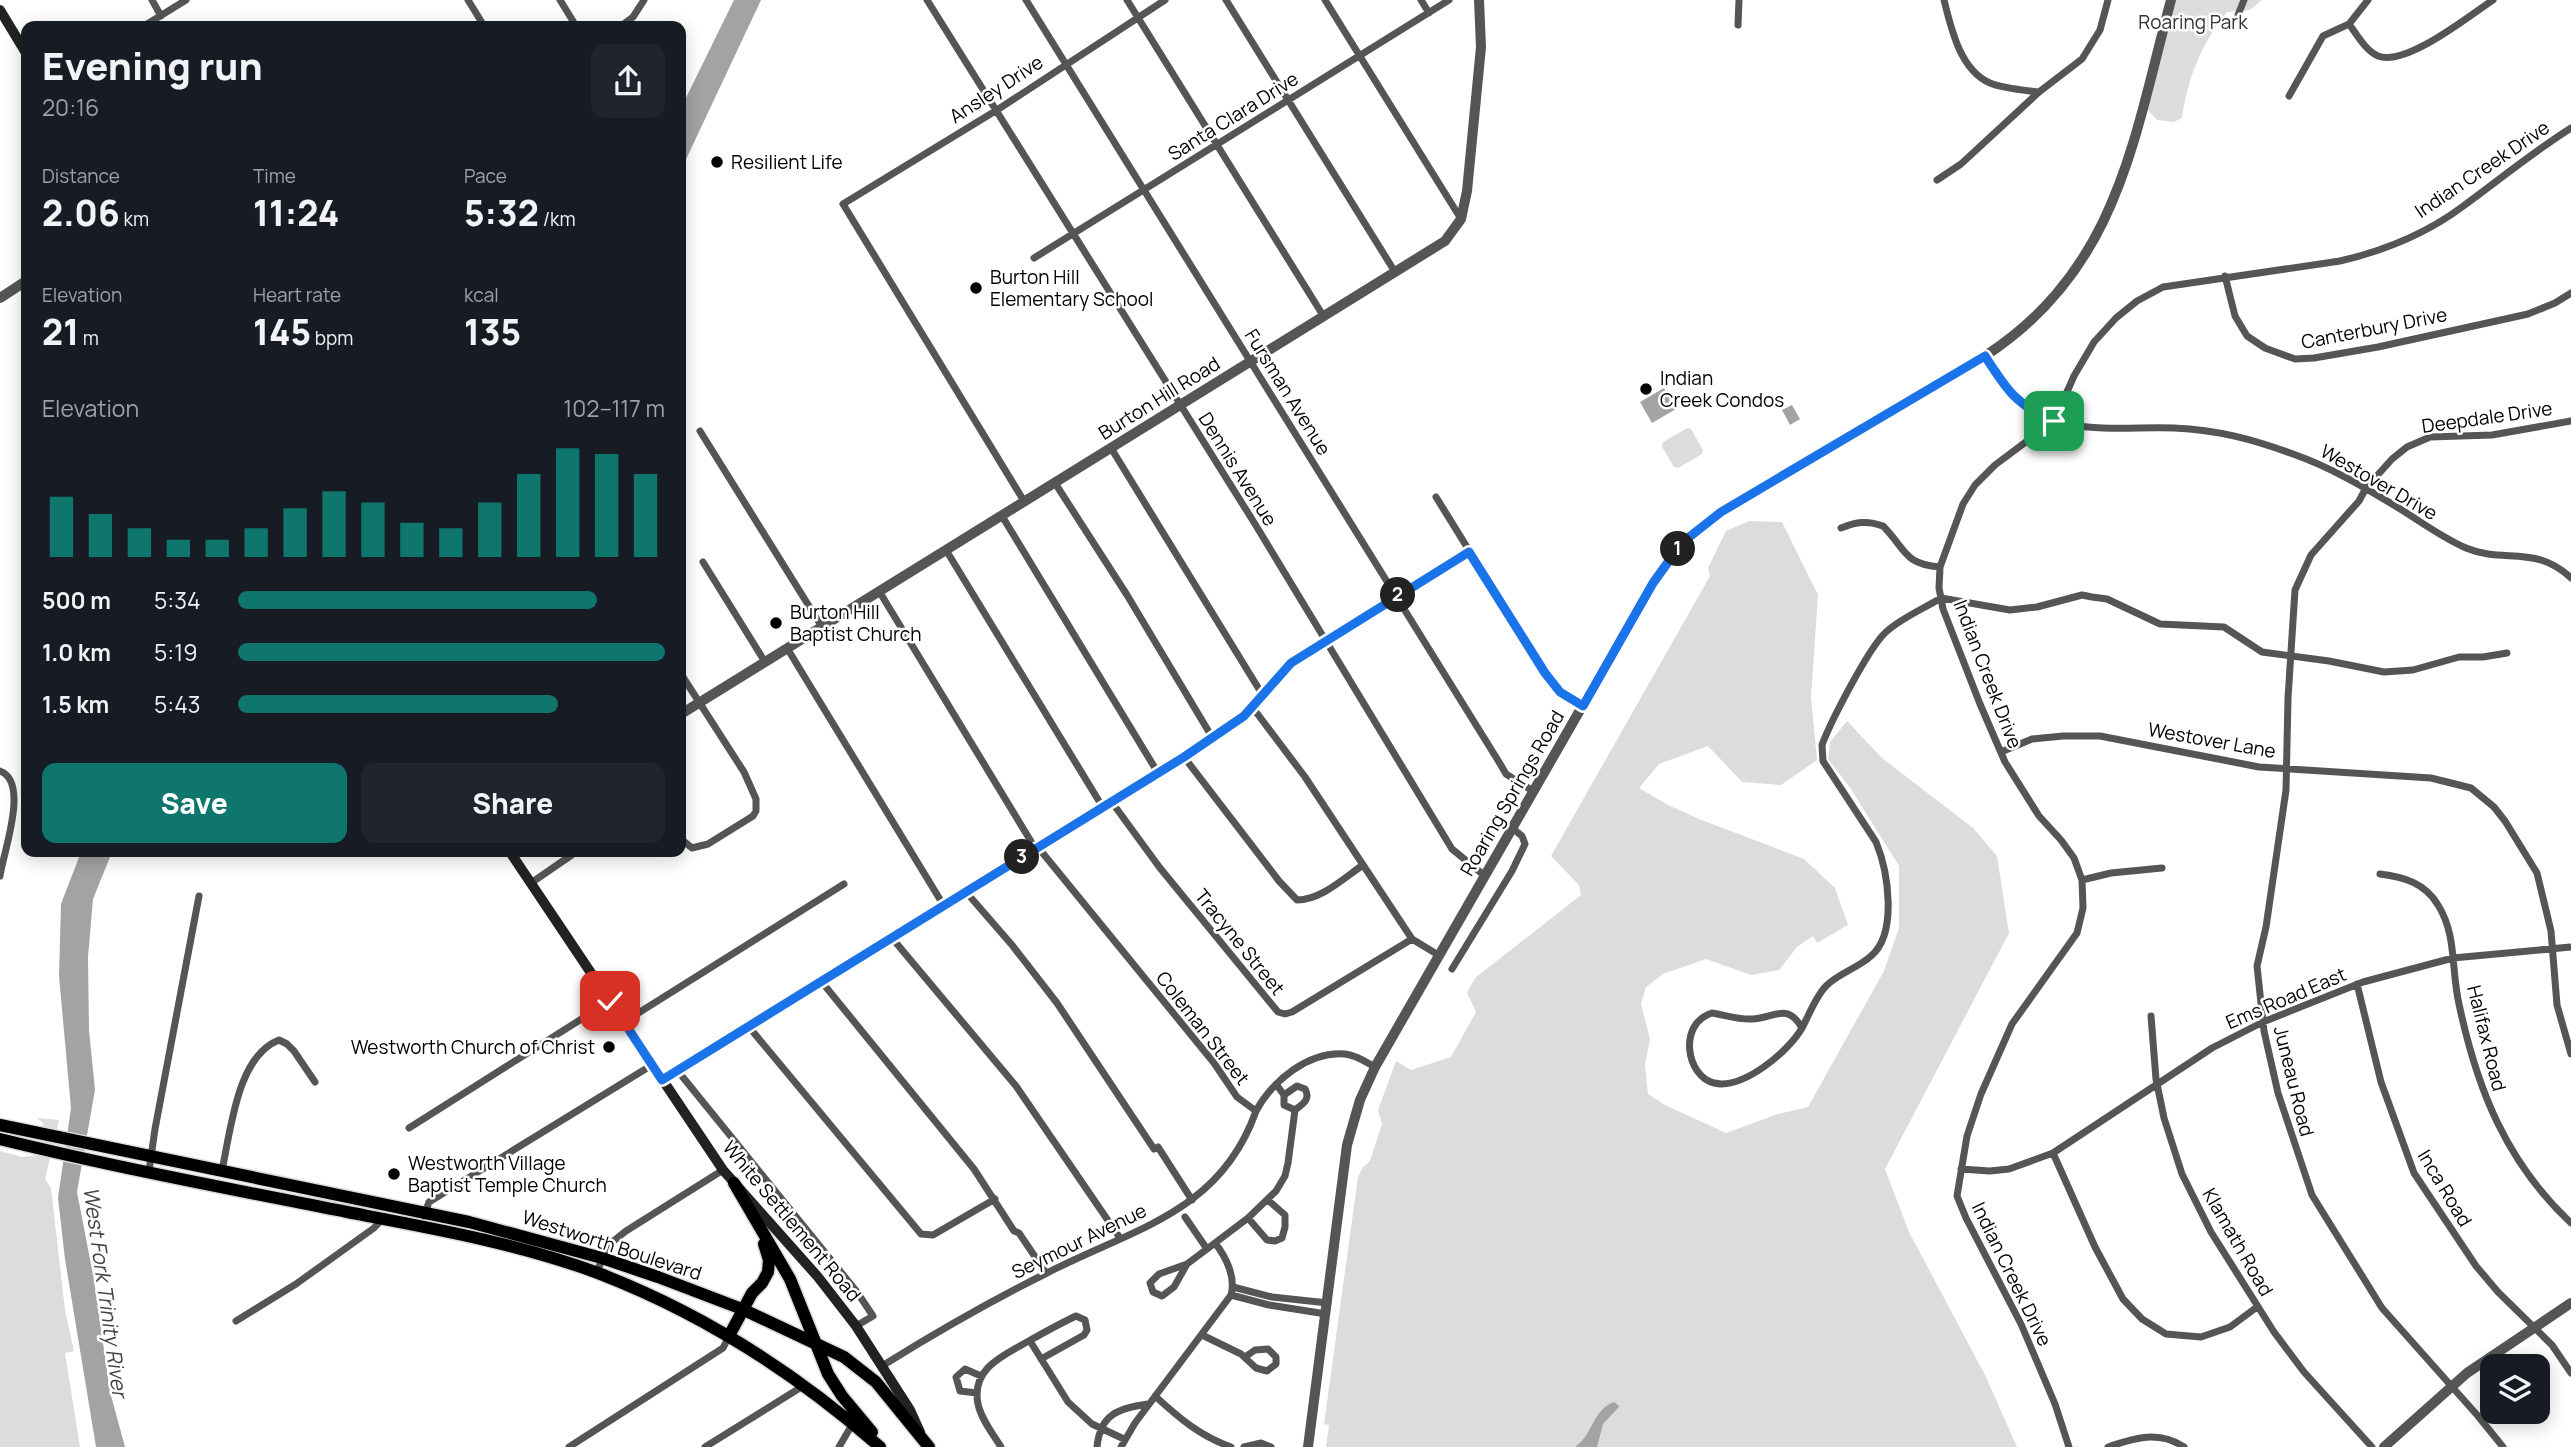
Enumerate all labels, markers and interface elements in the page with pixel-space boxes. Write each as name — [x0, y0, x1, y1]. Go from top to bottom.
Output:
park label: Roaring Park — [2138, 9, 2248, 35]
text: Evening run — [42, 39, 263, 91]
button: share — [591, 44, 665, 118]
street label: Ansley Drive — [944, 49, 1048, 129]
street label: Santa Clara Drive — [1163, 65, 1303, 167]
text: 20:16 — [42, 91, 99, 123]
street label: Indian Creek Drive — [2410, 114, 2554, 224]
place label: Resilient Life — [731, 149, 842, 175]
marker: Resilient Life — [709, 154, 725, 170]
text: Distance — [42, 163, 120, 189]
text: Time — [253, 163, 296, 189]
text: Pace — [464, 163, 507, 189]
text: 2.06 — [42, 189, 120, 237]
text: 11:24 — [253, 189, 339, 237]
text: 5:32 — [464, 189, 539, 237]
text: km — [120, 206, 149, 232]
text: /km — [539, 206, 576, 232]
place label: Burton Hill Elementary School — [990, 264, 1153, 312]
marker: Burton Hill Elementary School — [968, 280, 984, 296]
text: Elevation — [42, 282, 122, 308]
text: Heart rate — [253, 282, 341, 308]
text: kcal — [464, 282, 499, 308]
street label: Canterbury Drive — [2299, 301, 2449, 355]
text: 21 — [42, 308, 79, 356]
text: 145 — [253, 308, 311, 356]
text: 135 — [464, 308, 521, 356]
street label: Fursman Avenue — [1239, 324, 1337, 460]
text: m — [79, 325, 99, 351]
text: bpm — [311, 325, 353, 351]
street label: Burton Hill Road — [1093, 350, 1225, 446]
place label: Indian Creek Condos — [1660, 365, 1784, 413]
marker: Indian Creek Condos — [1638, 381, 1654, 397]
pin — [2024, 391, 2084, 451]
text: Elevation — [42, 392, 139, 424]
text: 102–117 m — [563, 392, 665, 424]
street label: Deepdale Drive — [2420, 395, 2554, 439]
icon: arrive — [2035, 402, 2073, 440]
street label: Dennis Avenue — [1193, 407, 1283, 531]
street label: Westover Drive — [2316, 438, 2442, 526]
pin: 1 — [1660, 532, 1696, 566]
text: 1 — [1673, 535, 1682, 561]
pin: 2 — [1380, 578, 1416, 612]
text: 2 — [1392, 581, 1403, 607]
text: 500 m — [42, 584, 111, 616]
text: 5:34 — [154, 584, 200, 616]
street label: Indian Creek Drive — [1948, 596, 2028, 752]
place label: Burton Hill Baptist Church — [790, 599, 922, 647]
marker: Burton Hill Baptist Church — [768, 615, 784, 631]
text: 1.0 km — [42, 636, 111, 668]
text: 5:19 — [154, 636, 197, 668]
text: 1.5 km — [42, 688, 109, 720]
text: 5:43 — [154, 688, 200, 720]
street label: Roaring Springs Road — [1454, 706, 1570, 880]
street label: Westover Lane — [2146, 716, 2278, 764]
button: Save — [42, 763, 347, 843]
button: Share — [361, 763, 665, 843]
pin: 3 — [1004, 840, 1040, 874]
text: 3 — [1016, 843, 1027, 869]
street label: Tracyne Street — [1189, 883, 1291, 1001]
street label: Ems Road East — [2222, 961, 2350, 1035]
street label: Coleman Street — [1150, 966, 1256, 1090]
pin — [580, 971, 640, 1031]
icon: check — [591, 982, 629, 1020]
street label: Halifax Road — [2461, 982, 2513, 1094]
street label: Juneau Road — [2268, 1023, 2320, 1139]
place label: Westworth Church of Christ — [351, 1034, 595, 1060]
marker: Westworth Church of Christ — [601, 1039, 617, 1055]
street label: White Settlement Road — [717, 1135, 867, 1307]
street label: Inca Road — [2412, 1145, 2478, 1231]
place label: Westworth Village Baptist Temple Church — [408, 1150, 607, 1198]
marker: Westworth Village Baptist Temple Church — [386, 1166, 402, 1182]
street label: Klamath Road — [2197, 1183, 2279, 1301]
water label: West Fork Trinity River — [77, 1185, 135, 1401]
street label: Seymour Avenue — [1007, 1197, 1151, 1285]
street label: Indian Creek Drive — [1966, 1198, 2058, 1350]
street label: Westworth Boulevard — [519, 1204, 705, 1286]
map controls — [2480, 1354, 2550, 1424]
button: layers — [2480, 1354, 2550, 1424]

